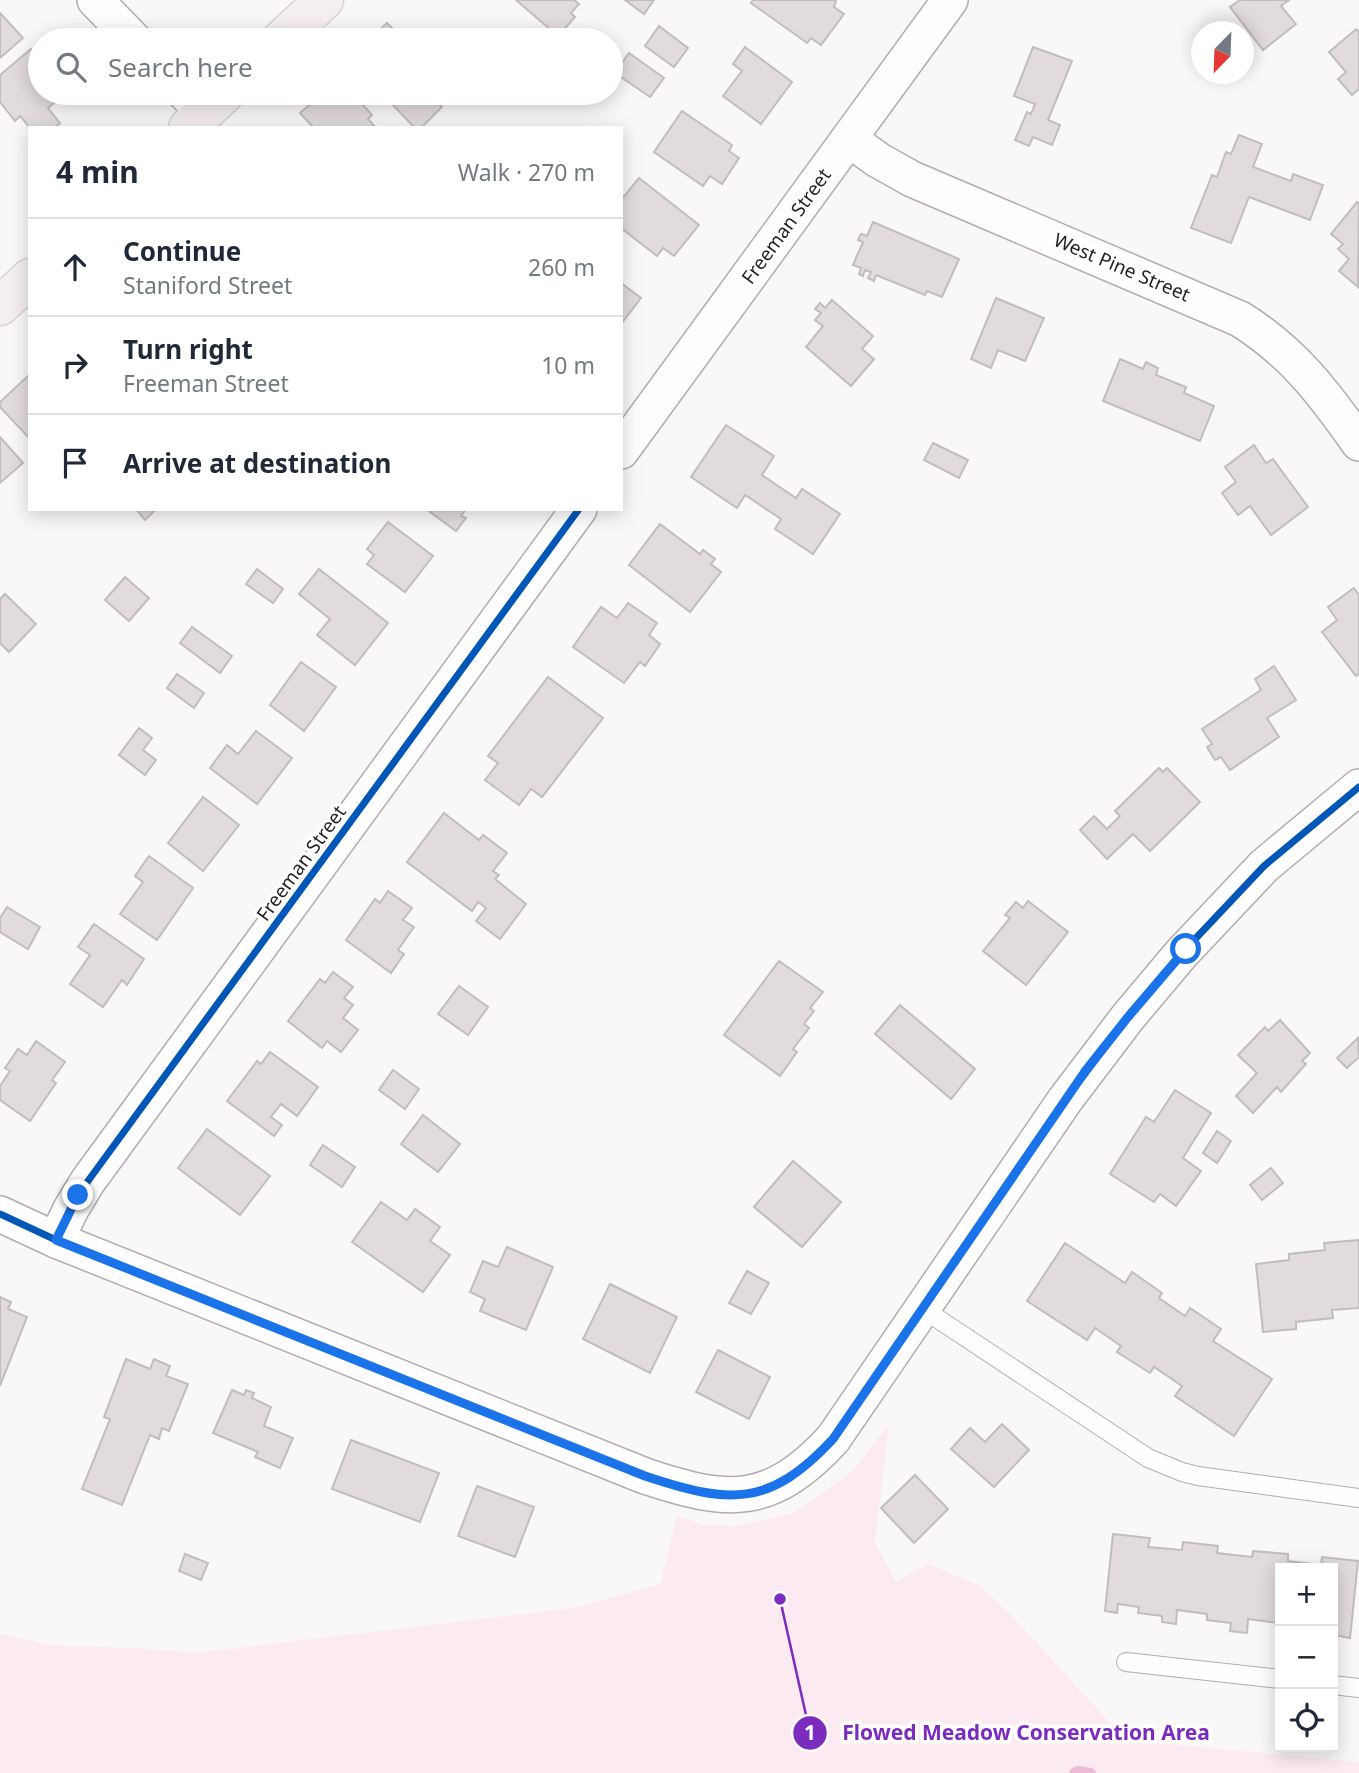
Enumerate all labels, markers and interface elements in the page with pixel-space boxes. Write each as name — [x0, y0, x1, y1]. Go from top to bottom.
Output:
north arrow — [1191, 21, 1254, 84]
search box — [28, 28, 623, 105]
icon: search — [52, 48, 90, 86]
text: Search here — [108, 49, 253, 85]
text: 4 min — [56, 151, 139, 192]
text: Walk · 270 m — [458, 156, 595, 188]
street label: Freeman Street — [735, 163, 837, 289]
street label: West Pine Street — [1050, 227, 1194, 307]
text: Continue — [123, 233, 241, 269]
icon: ahead — [56, 248, 94, 286]
text: 260 m — [528, 251, 595, 283]
text: Staniford Street — [123, 269, 292, 301]
text: Turn right — [123, 331, 253, 367]
icon: right — [56, 346, 94, 384]
text: 10 m — [541, 349, 595, 381]
text: Freeman Street — [123, 367, 289, 399]
icon: arrive — [56, 444, 94, 482]
text: Arrive at destination — [123, 445, 392, 481]
street label: Freeman Street — [250, 800, 352, 926]
route start — [1170, 933, 1201, 964]
route end — [62, 1179, 93, 1210]
map controls — [1275, 1563, 1338, 1752]
button: + — [1275, 1563, 1338, 1626]
button: − — [1275, 1626, 1338, 1689]
button: locate — [1275, 1689, 1338, 1752]
callout: Flowed Meadow Conservation Area — [793, 1712, 1223, 1754]
text: 1 — [804, 1718, 816, 1746]
text: Flowed Meadow Conservation Area — [842, 1718, 1210, 1746]

